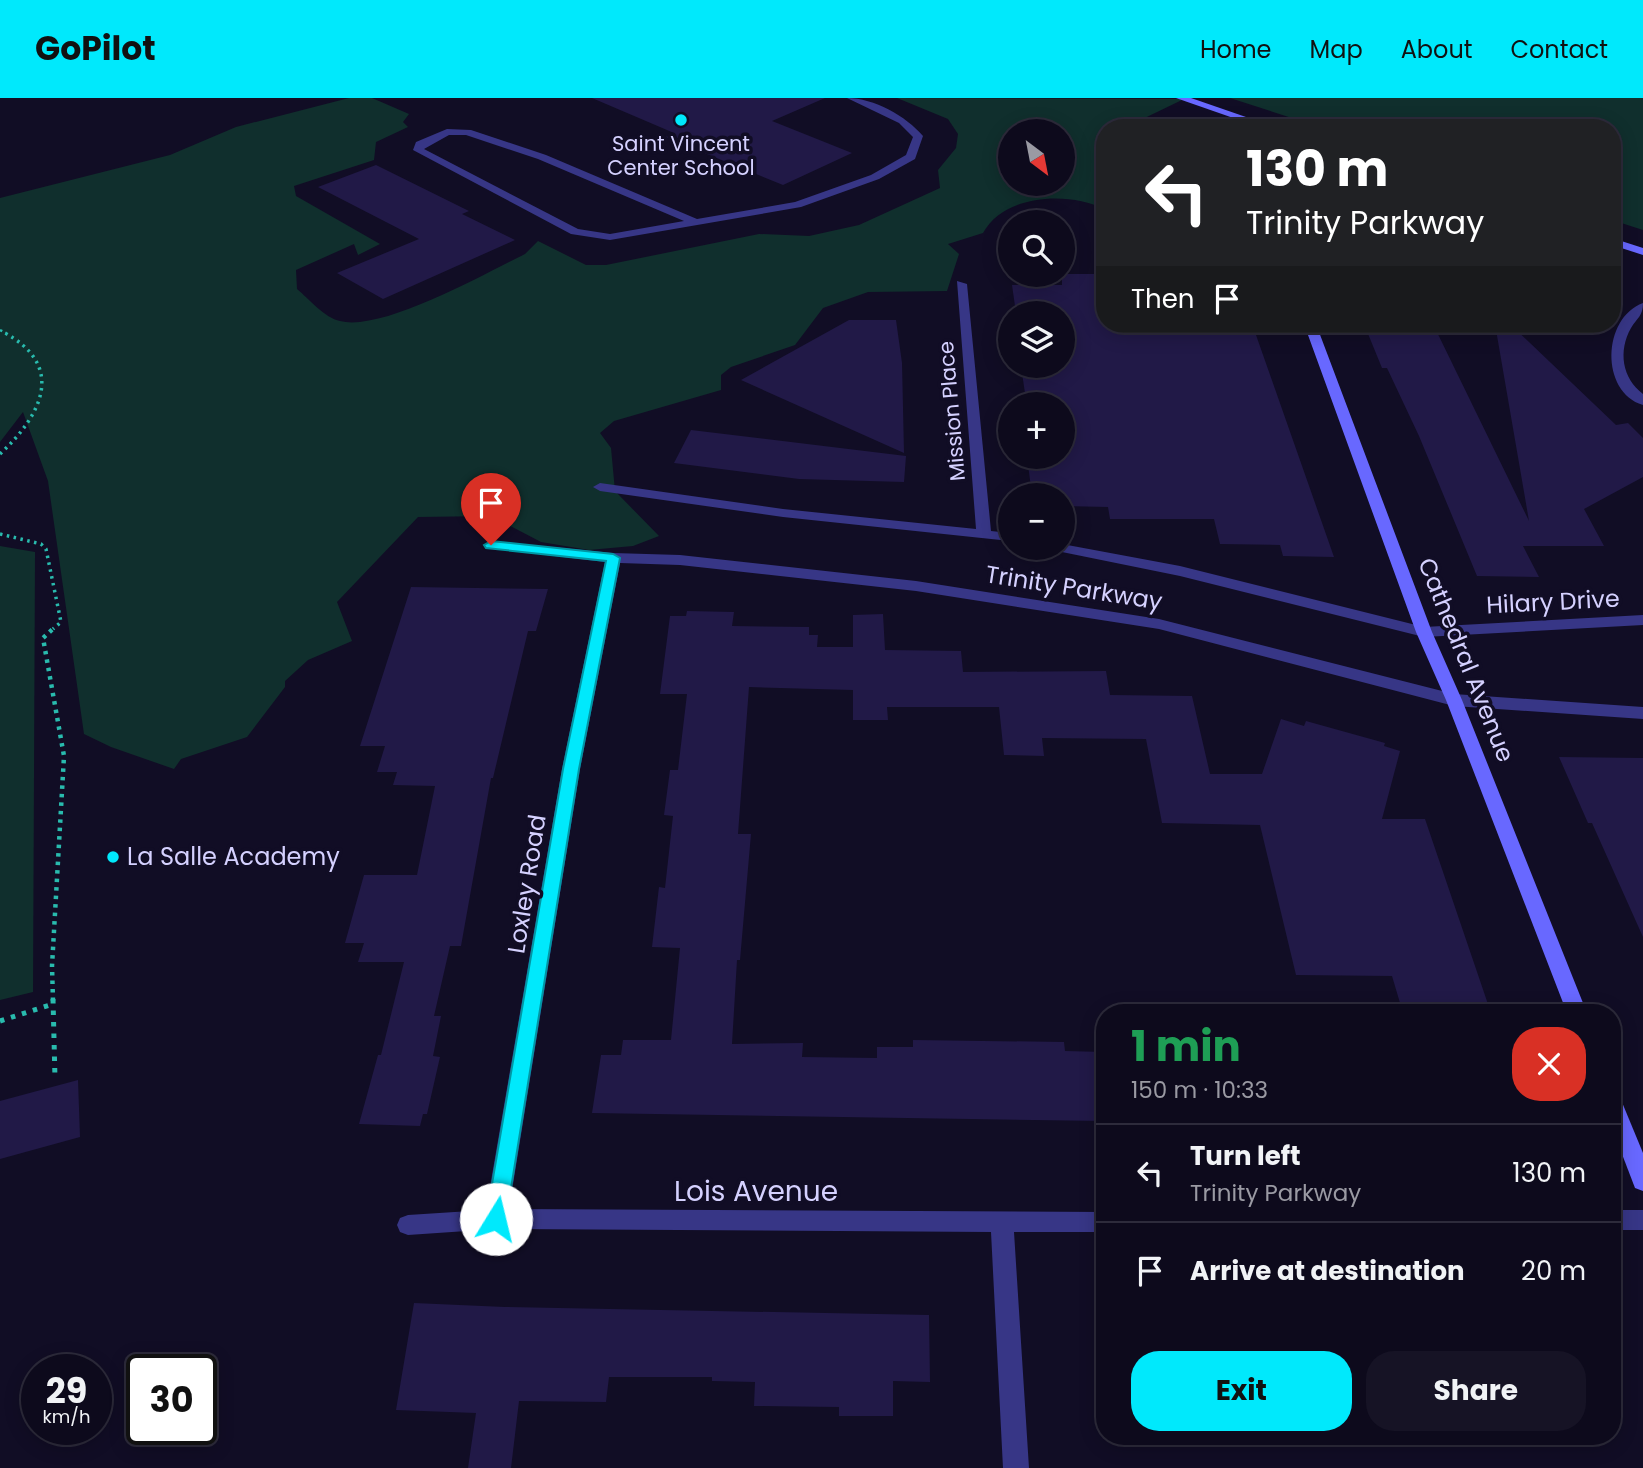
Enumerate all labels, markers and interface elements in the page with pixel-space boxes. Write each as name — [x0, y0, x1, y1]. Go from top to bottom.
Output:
text: GoPilot — [35, 25, 156, 72]
text: Home — [1200, 33, 1272, 66]
text: Map — [1310, 33, 1363, 66]
text: About — [1401, 33, 1472, 66]
text: Contact — [1510, 33, 1608, 66]
marker: Saint Vincent Center School — [673, 112, 689, 128]
north arrow — [998, 119, 1074, 196]
map controls — [998, 119, 1075, 560]
place label: Saint Vincent Center School — [607, 129, 755, 182]
text: 130 m — [1246, 135, 1388, 203]
icon: left — [1131, 147, 1222, 238]
text: Trinity Parkway — [1246, 200, 1484, 245]
button: search — [998, 210, 1075, 287]
icon: arrive — [1208, 280, 1246, 318]
text: Then — [1131, 281, 1194, 317]
button: layers — [998, 301, 1075, 378]
street label: Mission Place — [931, 340, 972, 482]
button: + — [998, 392, 1075, 469]
pin — [461, 473, 521, 545]
button: − — [998, 483, 1075, 560]
icon: arrive — [472, 484, 510, 522]
street label: Cathedral Avenue — [1410, 553, 1523, 767]
street label: Trinity Parkway — [983, 557, 1165, 618]
street label: Hilary Drive — [1485, 582, 1621, 621]
street label: Loxley Road — [499, 812, 554, 956]
place label: La Salle Academy — [127, 840, 340, 873]
marker: La Salle Academy — [105, 849, 121, 865]
text: 1 min — [1131, 1017, 1241, 1076]
button: close — [1512, 1027, 1586, 1101]
text: 150 m · 10:33 — [1131, 1074, 1268, 1106]
text: Turn left — [1190, 1138, 1301, 1174]
icon: left — [1131, 1154, 1169, 1192]
text: 130 m — [1512, 1155, 1586, 1191]
street label: Lois Avenue — [674, 1172, 838, 1211]
text: Trinity Parkway — [1190, 1177, 1361, 1209]
position arrow — [459, 1182, 533, 1256]
icon: arrive — [1131, 1252, 1169, 1290]
text: Arrive at destination — [1190, 1253, 1465, 1289]
text: 20 m — [1521, 1253, 1586, 1289]
button: Exit — [1131, 1351, 1352, 1431]
button: Share — [1366, 1351, 1586, 1431]
speed limit sign: 30 — [126, 1354, 217, 1445]
text: 29 — [46, 1366, 87, 1415]
text: km/h — [43, 1404, 90, 1429]

